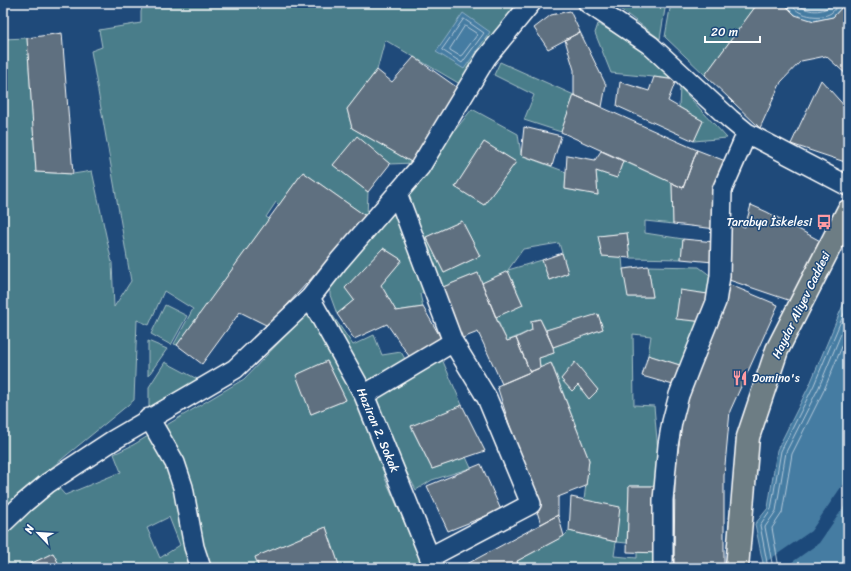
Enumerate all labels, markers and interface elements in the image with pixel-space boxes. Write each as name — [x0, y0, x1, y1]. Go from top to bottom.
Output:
scale bar — [705, 18, 760, 44]
text: 20 m — [711, 21, 738, 43]
place label: Tarabya İskelesi — [727, 211, 813, 233]
bus stop icon: Tarabya İskelesi — [815, 213, 833, 231]
street label: Haydar Aliyev Caddesi — [765, 247, 837, 362]
place label: Domino's — [752, 367, 800, 389]
restaurant icon: Domino's — [731, 369, 749, 387]
street label: Haziran 2. Sokak — [350, 384, 406, 476]
north arrow — [18, 513, 58, 553]
text: N — [19, 521, 40, 537]

